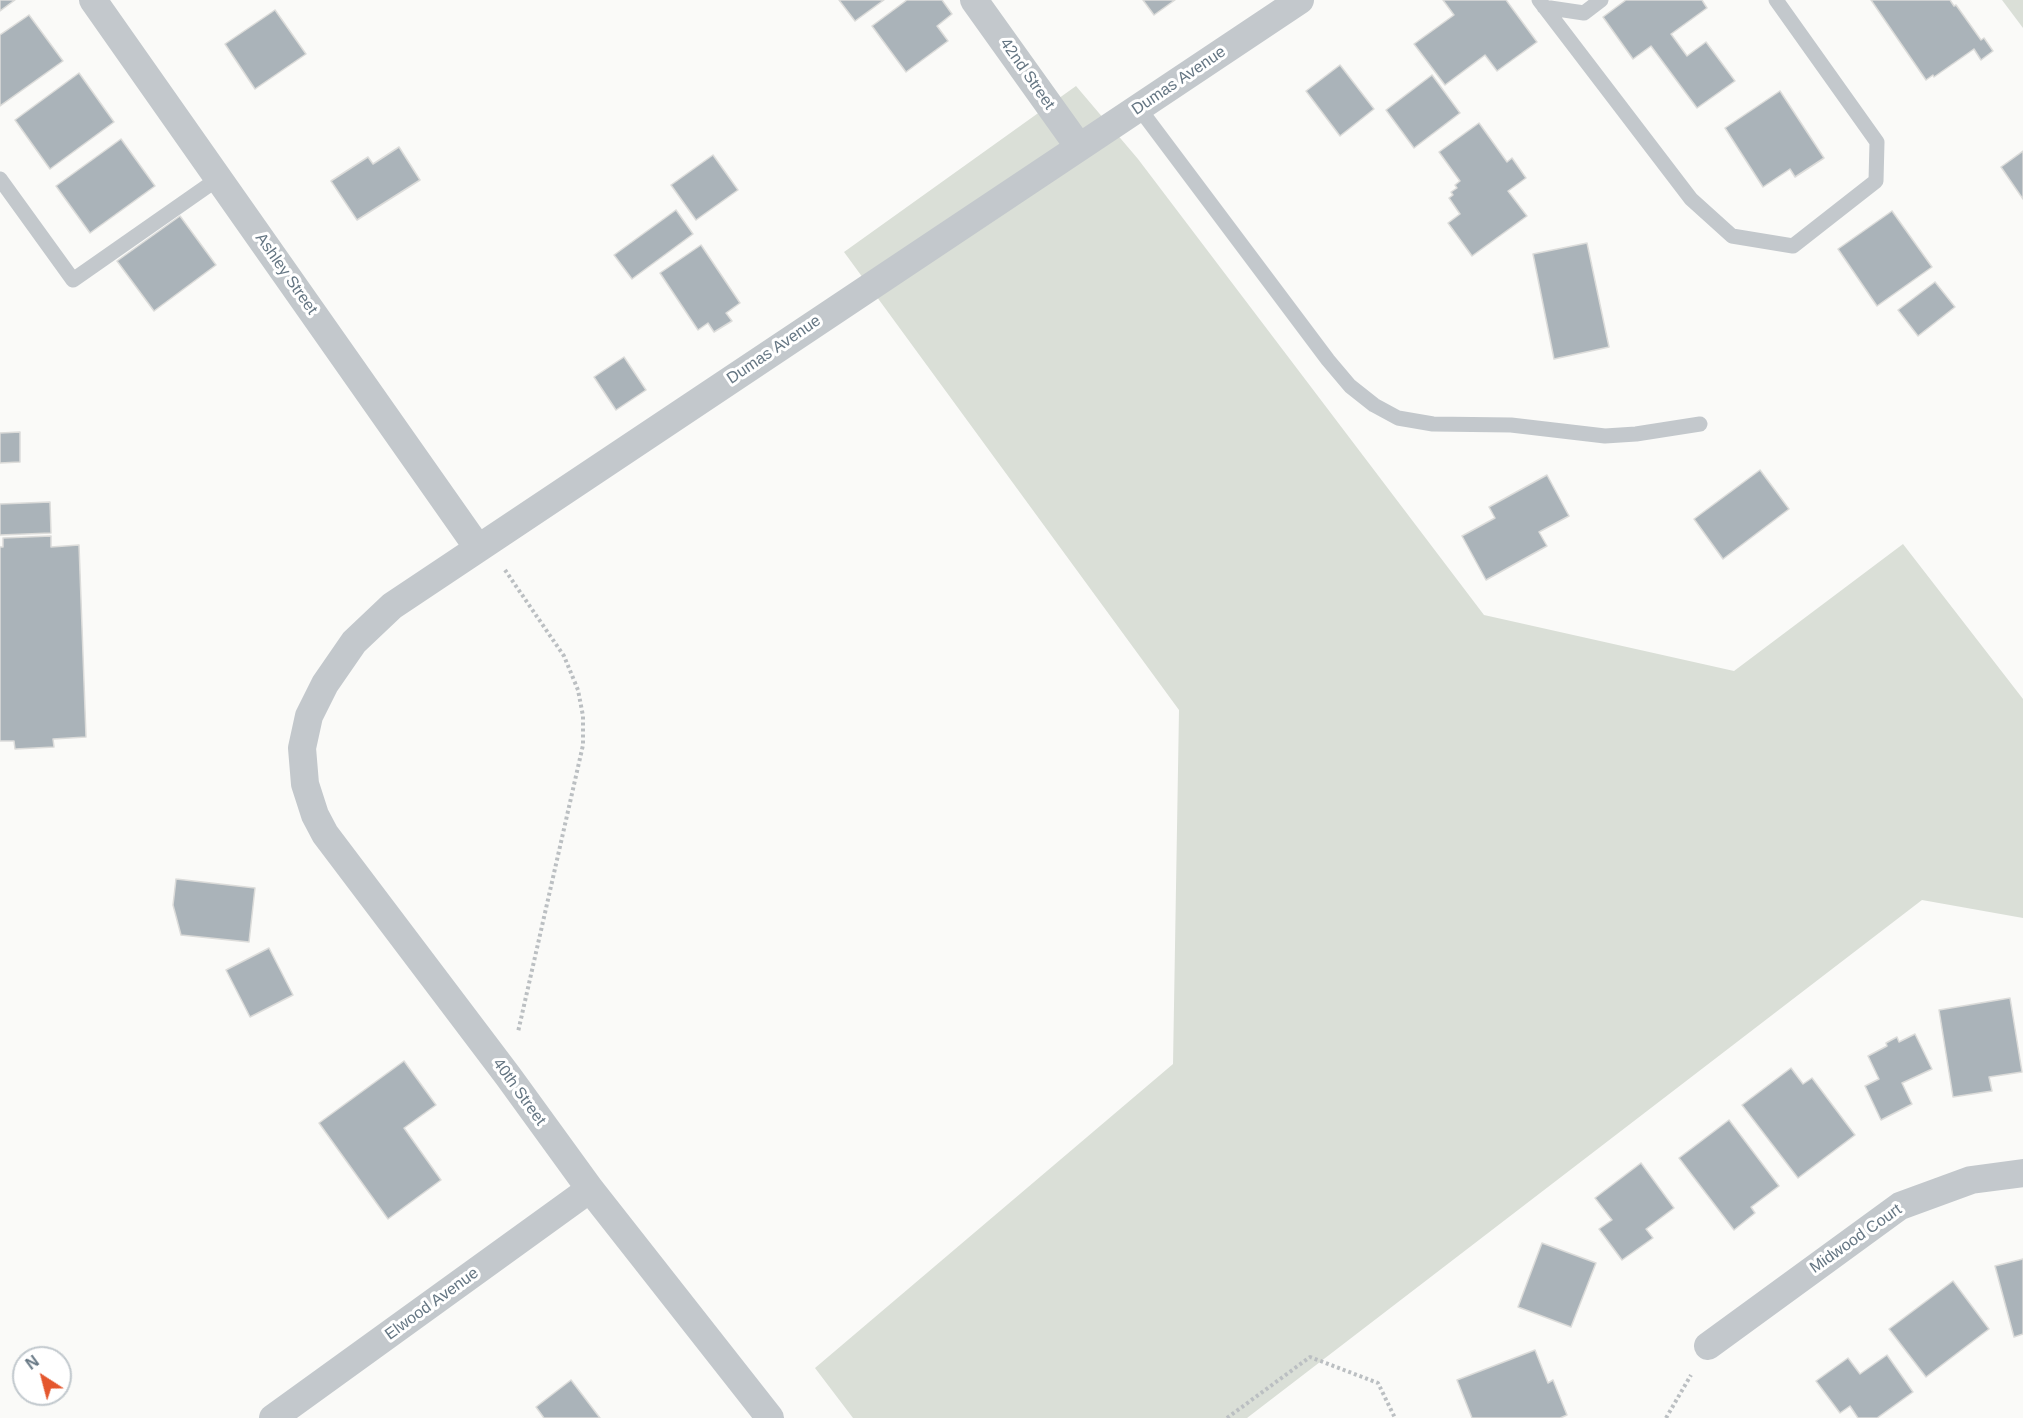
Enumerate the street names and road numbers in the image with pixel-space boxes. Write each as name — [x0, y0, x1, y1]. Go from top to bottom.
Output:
street label: 42nd Street — [995, 35, 1059, 113]
street label: Dumas Avenue — [1128, 43, 1230, 119]
street label: Ashley Street — [251, 230, 321, 318]
street label: Dumas Avenue — [723, 312, 825, 388]
street label: 40th Street — [488, 1055, 550, 1129]
street label: Midwood Court — [1806, 1200, 1906, 1278]
street label: Elwood Avenue — [381, 1264, 483, 1344]

